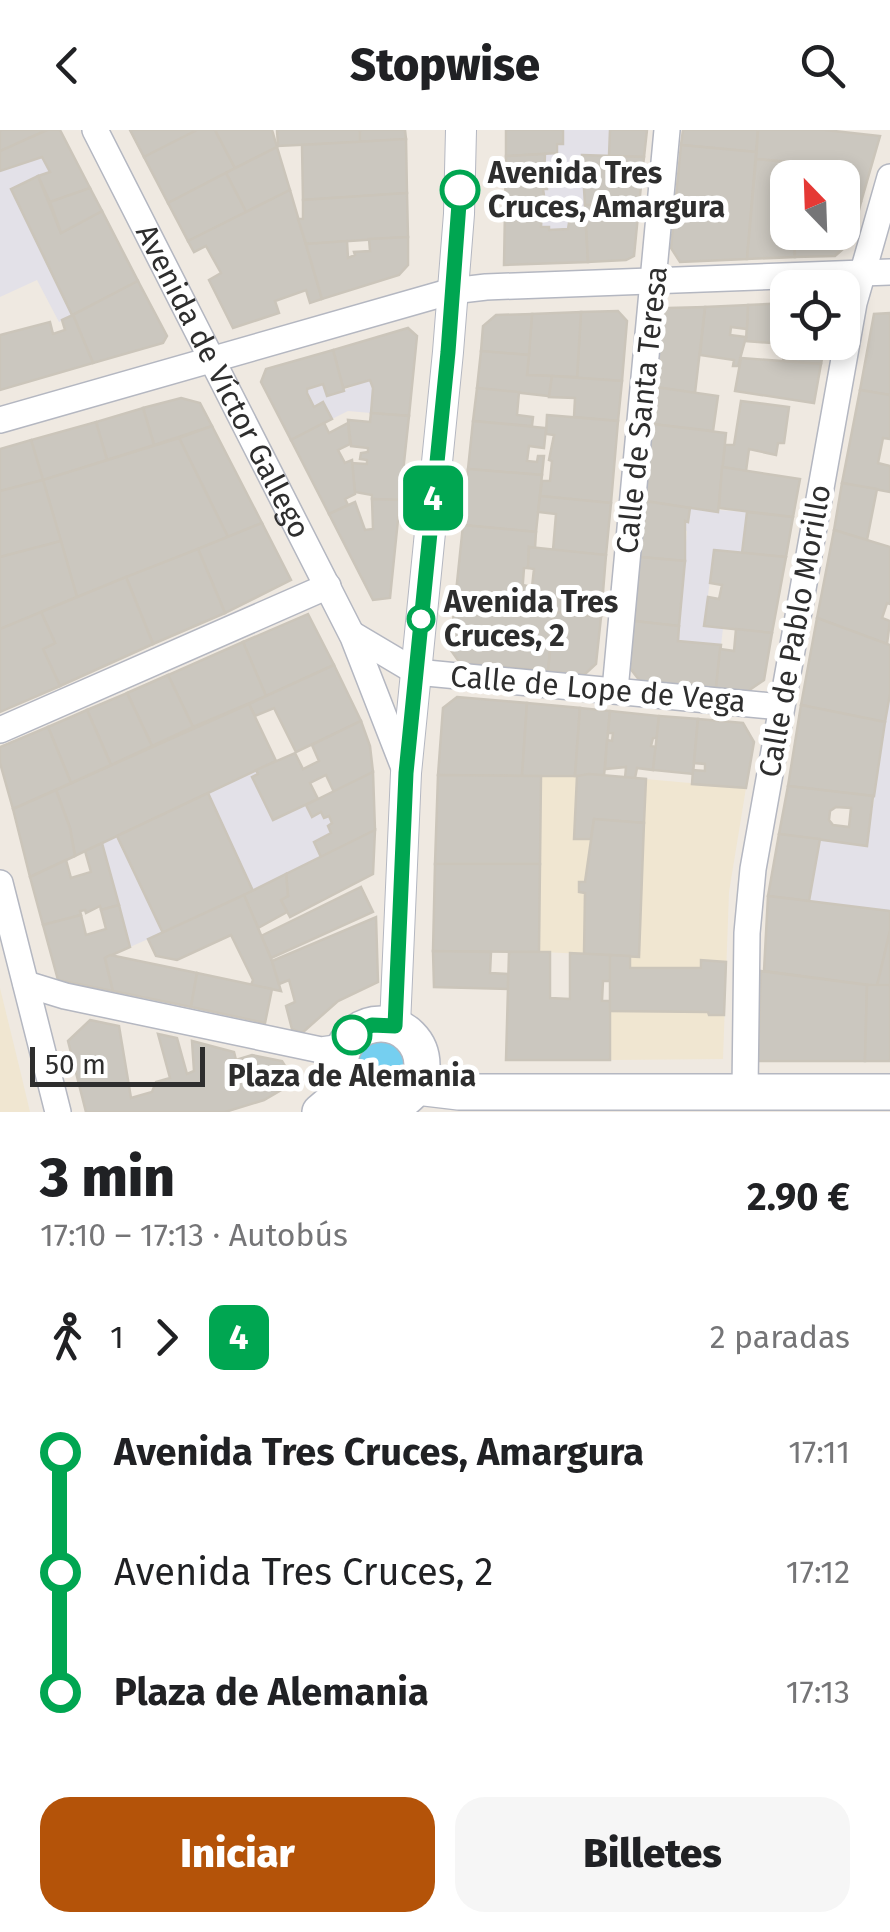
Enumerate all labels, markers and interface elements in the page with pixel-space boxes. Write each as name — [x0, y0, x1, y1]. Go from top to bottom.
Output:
icon: back — [40, 38, 95, 93]
text: Stopwise — [350, 38, 540, 92]
icon: search — [795, 38, 850, 93]
place label: Avenida Tres Cruces, Amargura — [487, 155, 725, 225]
north arrow — [770, 160, 860, 250]
map controls — [770, 160, 860, 360]
marker: Avenida Tres Cruces, Amargura — [441, 171, 479, 209]
street label: Avenida de Víctor Gallego — [128, 218, 318, 544]
street label: Calle de Santa Teresa — [609, 264, 675, 556]
button: locate — [770, 270, 860, 360]
line badge: 4 — [400, 466, 466, 530]
text: 4 — [423, 477, 443, 519]
street label: Calle de Pablo Morillo — [752, 482, 838, 780]
place label: Avenida Tres Cruces, 2 — [443, 584, 618, 654]
marker: Avenida Tres Cruces, 2 — [408, 606, 434, 632]
street label: Calle de Lope de Vega — [449, 658, 747, 720]
marker: Plaza de Alemania — [333, 1016, 371, 1054]
scale bar — [30, 1042, 205, 1086]
text: 50 m — [45, 1048, 106, 1081]
place label: Plaza de Alemania — [228, 1058, 476, 1094]
text: 3 min — [40, 1145, 175, 1211]
text: 2.90 € — [747, 1174, 850, 1220]
text: 17:10 – 17:13 · Autobús — [40, 1216, 348, 1254]
icon: walk — [40, 1310, 95, 1365]
icon: forward — [139, 1310, 194, 1365]
text: 4 — [229, 1316, 249, 1358]
text: 1 — [110, 1318, 124, 1356]
text: 2 paradas — [710, 1318, 850, 1356]
text: Avenida Tres Cruces, Amargura — [114, 1429, 644, 1475]
text: 17:11 — [788, 1433, 850, 1471]
text: Avenida Tres Cruces, 2 — [114, 1549, 493, 1595]
text: 17:12 — [786, 1553, 850, 1591]
text: Plaza de Alemania — [114, 1669, 429, 1715]
text: 17:13 — [786, 1673, 850, 1711]
button: Iniciar — [40, 1797, 435, 1912]
button: Billetes — [455, 1797, 850, 1912]

